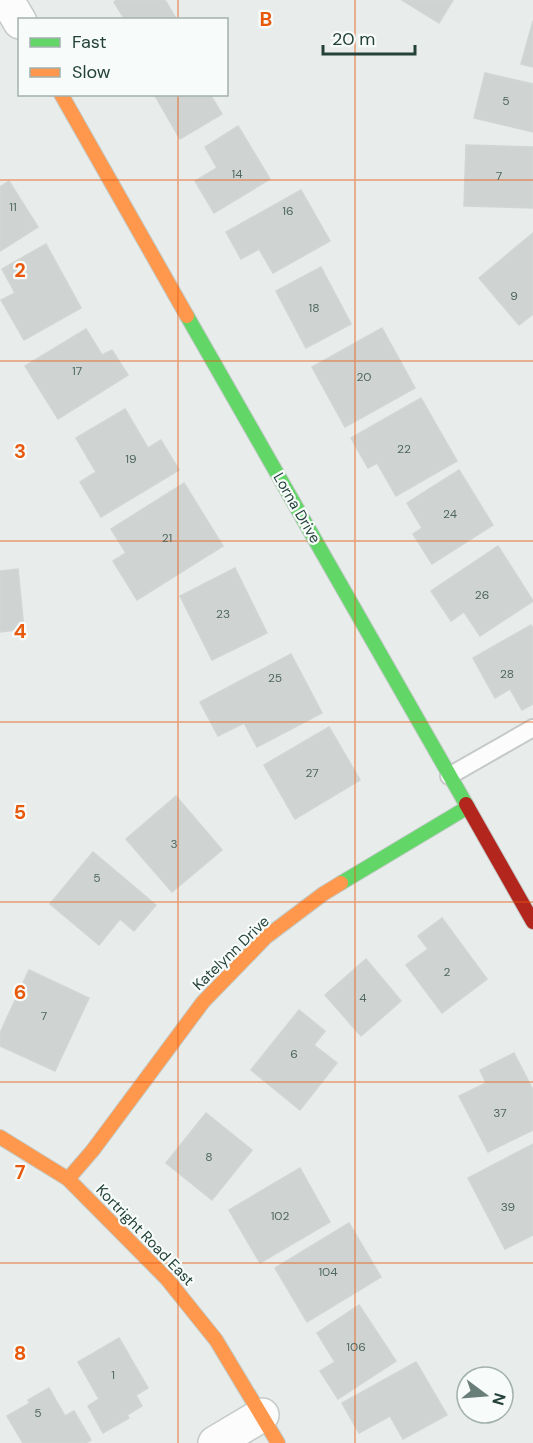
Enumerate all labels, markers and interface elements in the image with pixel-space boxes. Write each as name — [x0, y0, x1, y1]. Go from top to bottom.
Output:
text: B — [260, 6, 272, 32]
legend — [18, 18, 228, 96]
scale bar — [323, 18, 414, 56]
text: 20 m — [332, 27, 375, 51]
text: Fast — [72, 30, 107, 54]
text: Slow — [72, 60, 111, 84]
house number: 5 — [502, 93, 510, 109]
house number: 14 — [231, 166, 243, 182]
house number: 7 — [496, 168, 502, 184]
house number: 11 — [9, 199, 17, 215]
house number: 16 — [282, 203, 294, 219]
text: 2 — [14, 257, 26, 283]
house number: 9 — [510, 288, 518, 304]
house number: 18 — [308, 300, 320, 316]
house number: 17 — [72, 363, 82, 379]
house number: 20 — [356, 369, 372, 385]
text: 3 — [14, 438, 26, 464]
house number: 22 — [397, 441, 411, 457]
house number: 19 — [125, 451, 137, 467]
street label: Lorna Drive — [269, 469, 325, 547]
house number: 24 — [443, 506, 457, 522]
house number: 21 — [162, 530, 172, 546]
house number: 26 — [475, 587, 489, 603]
house number: 23 — [216, 606, 230, 622]
text: 4 — [14, 618, 27, 644]
house number: 28 — [500, 666, 514, 682]
house number: 25 — [268, 670, 282, 686]
house number: 27 — [305, 765, 319, 781]
text: 5 — [14, 799, 26, 825]
house number: 3 — [170, 836, 178, 852]
house number: 5 — [93, 870, 101, 886]
street label: Katelynn Drive — [188, 911, 274, 995]
house number: 2 — [444, 964, 451, 980]
text: 6 — [14, 979, 26, 1005]
house number: 4 — [359, 990, 367, 1006]
house number: 7 — [41, 1008, 47, 1024]
house number: 6 — [290, 1046, 298, 1062]
house number: 37 — [493, 1105, 507, 1121]
house number: 8 — [205, 1149, 213, 1165]
text: 7 — [15, 1159, 26, 1185]
street label: Kortright Road East — [92, 1180, 199, 1290]
house number: 39 — [501, 1199, 515, 1215]
house number: 102 — [271, 1208, 289, 1224]
house number: 104 — [318, 1264, 338, 1280]
house number: 106 — [346, 1339, 366, 1355]
text: 8 — [14, 1340, 26, 1366]
north arrow — [455, 1365, 515, 1425]
house number: 1 — [111, 1367, 115, 1383]
text: N — [487, 1390, 511, 1408]
house number: 5 — [34, 1405, 42, 1421]

